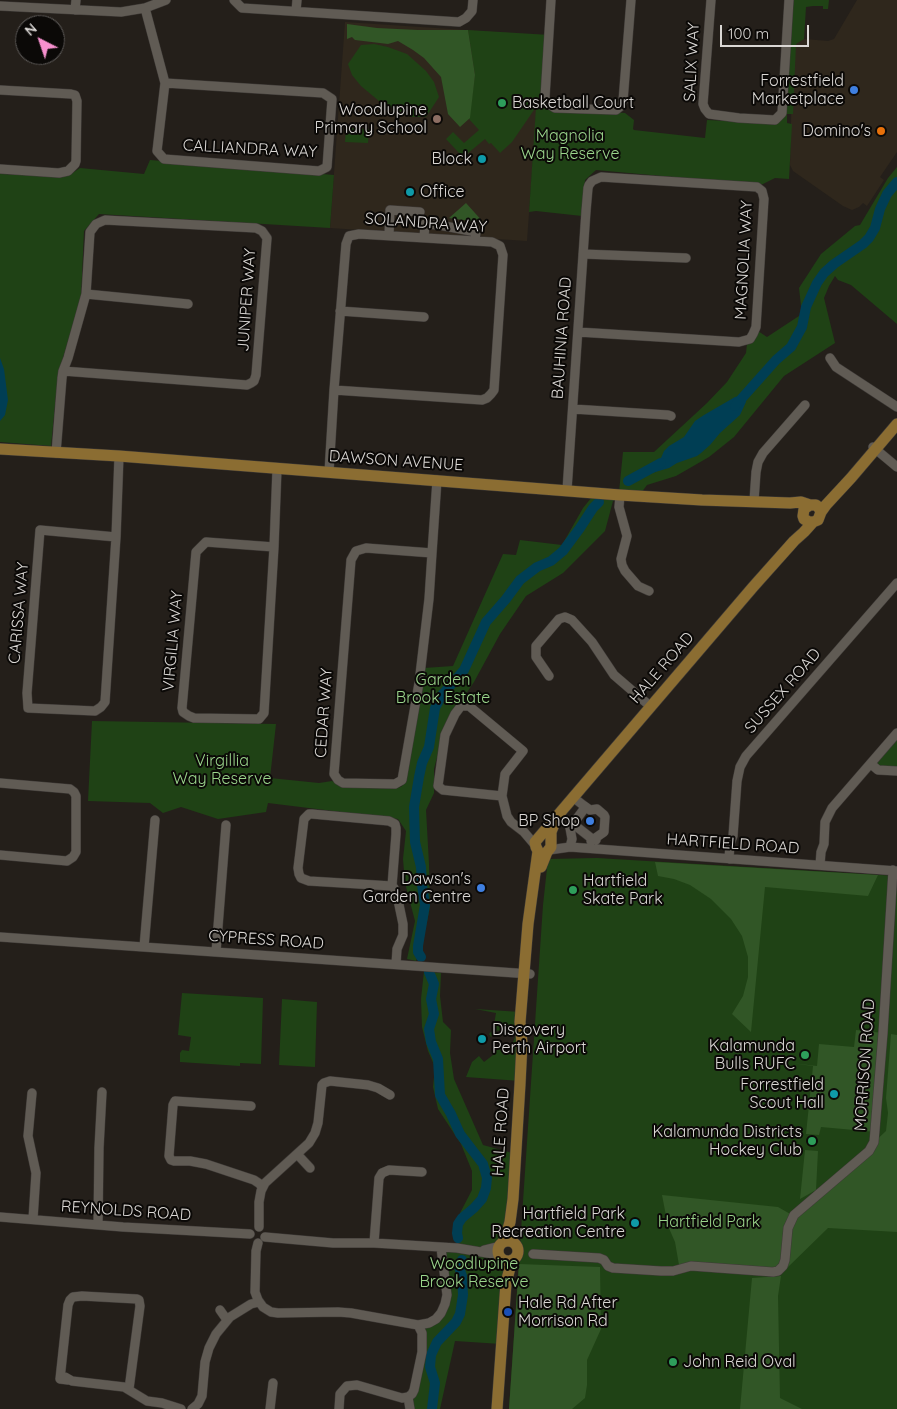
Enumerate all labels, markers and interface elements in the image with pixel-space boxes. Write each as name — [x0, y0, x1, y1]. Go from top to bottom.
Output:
north arrow — [15, 15, 65, 65]
scale bar — [722, 15, 811, 47]
text: N — [21, 19, 41, 40]
street label: SALIX WAY — [680, 22, 704, 102]
text: 100 m — [728, 24, 769, 43]
place label: Forrestfield Marketplace — [752, 71, 844, 109]
marker: Forrestfield Marketplace — [848, 84, 860, 96]
place label: Basketball Court — [512, 93, 634, 113]
marker: Basketball Court — [496, 97, 508, 109]
place label: Woodlupine Primary School — [315, 100, 427, 138]
marker: Woodlupine Primary School — [431, 113, 443, 125]
place label: Domino's — [802, 121, 871, 141]
marker: Domino's — [875, 125, 887, 137]
park label: Magnolia Way Reserve — [520, 126, 620, 164]
street label: CALLIANDRA WAY — [182, 136, 318, 162]
place label: Block — [432, 149, 472, 169]
marker: Block — [476, 153, 488, 165]
place label: Office — [420, 182, 465, 202]
marker: Office — [404, 186, 416, 198]
street label: MAGNOLIA WAY — [731, 200, 757, 320]
street label: SOLANDRA WAY — [364, 209, 488, 237]
street label: JUNIPER WAY — [234, 248, 260, 352]
street label: BAUHINIA ROAD — [548, 276, 576, 400]
street label: DAWSON AVENUE — [328, 447, 464, 475]
street label: CARISSA WAY — [5, 561, 33, 665]
street label: VIRGILIA WAY — [159, 590, 187, 692]
street label: HALE ROAD — [626, 628, 698, 708]
street label: SUSSEX ROAD — [741, 645, 825, 737]
street label: CEDAR WAY — [311, 667, 337, 759]
park label: Garden Brook Estate — [396, 670, 490, 708]
park label: Virgillia Way Reserve — [172, 751, 272, 789]
place label: BP Shop — [518, 811, 580, 831]
marker: BP Shop — [584, 815, 596, 827]
street label: HARTFIELD ROAD — [666, 830, 800, 858]
place label: Dawson's Garden Centre — [363, 869, 471, 907]
place label: Hartfield Skate Park — [583, 871, 663, 909]
marker: Dawson's Garden Centre — [475, 882, 487, 894]
marker: Hartfield Skate Park — [567, 884, 579, 896]
street label: CYPRESS ROAD — [208, 926, 324, 954]
street label: MORRISON ROAD — [851, 998, 879, 1132]
place label: Discovery Perth Airport — [492, 1020, 586, 1058]
marker: Discovery Perth Airport — [476, 1033, 488, 1045]
place label: Kalamunda Bulls RUFC — [709, 1036, 795, 1074]
marker: Kalamunda Bulls RUFC — [799, 1049, 811, 1061]
place label: Forrestfield Scout Hall — [740, 1075, 824, 1113]
street label: HALE ROAD — [488, 1087, 514, 1177]
marker: Forrestfield Scout Hall — [828, 1088, 840, 1100]
place label: Kalamunda Districts Hockey Club — [652, 1122, 802, 1160]
marker: Kalamunda Districts Hockey Club — [806, 1135, 818, 1147]
street label: REYNOLDS ROAD — [60, 1197, 192, 1225]
place label: Hartfield Park Recreation Centre — [491, 1204, 625, 1242]
park label: Hartfield Park — [658, 1212, 760, 1232]
marker: Hartfield Park Recreation Centre — [629, 1217, 641, 1229]
park label: Woodlupine Brook Reserve — [419, 1254, 529, 1292]
place label: Hale Rd After Morrison Rd — [518, 1293, 618, 1331]
marker: Hale Rd After Morrison Rd — [502, 1306, 514, 1318]
place label: John Reid Oval — [683, 1352, 796, 1372]
marker: John Reid Oval — [667, 1356, 679, 1368]

